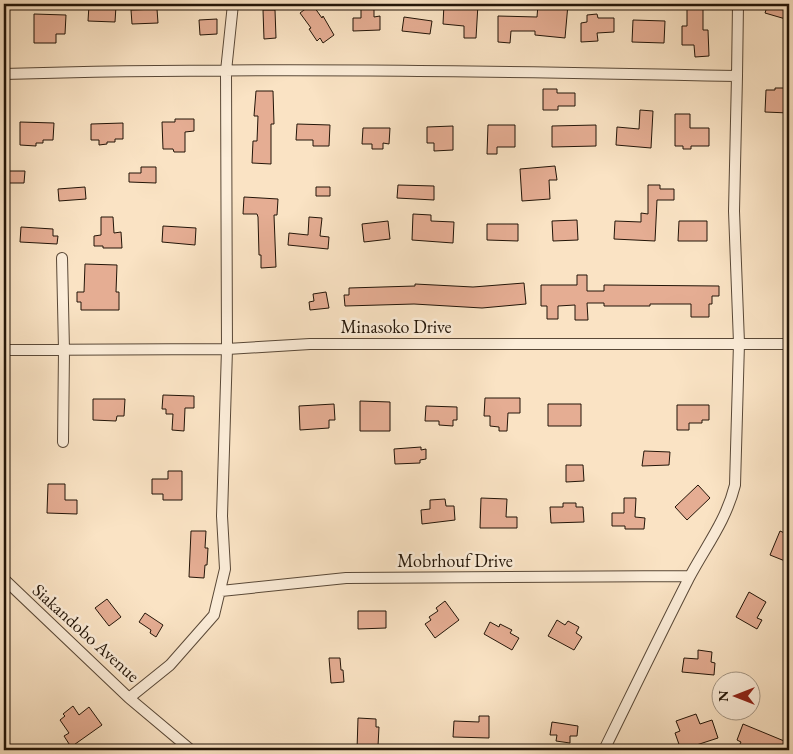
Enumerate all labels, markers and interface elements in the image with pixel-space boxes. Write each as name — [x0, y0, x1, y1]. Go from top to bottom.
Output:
street label: Minasoko Drive — [340, 315, 452, 338]
street label: Mobrhouf Drive — [397, 549, 513, 572]
street label: Siakandobo Avenue — [28, 578, 145, 687]
north arrow — [710, 672, 760, 722]
text: N — [714, 690, 732, 702]

